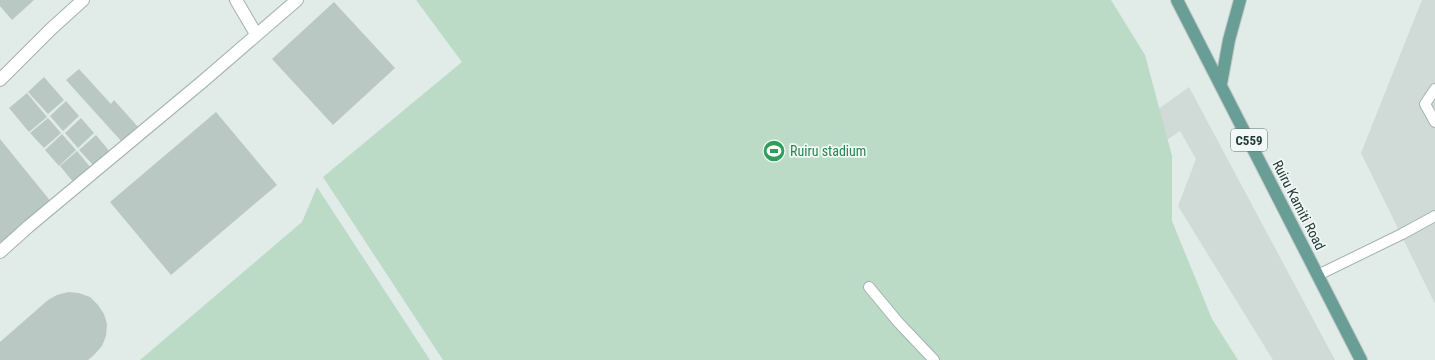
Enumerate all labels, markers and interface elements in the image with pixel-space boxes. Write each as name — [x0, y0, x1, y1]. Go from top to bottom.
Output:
road number: C559 — [1231, 129, 1267, 151]
sports icon: Ruiru stadium — [761, 138, 787, 164]
place label: Ruiru stadium — [790, 143, 866, 159]
street label: Ruiru Kamiti Road — [1270, 158, 1328, 252]

